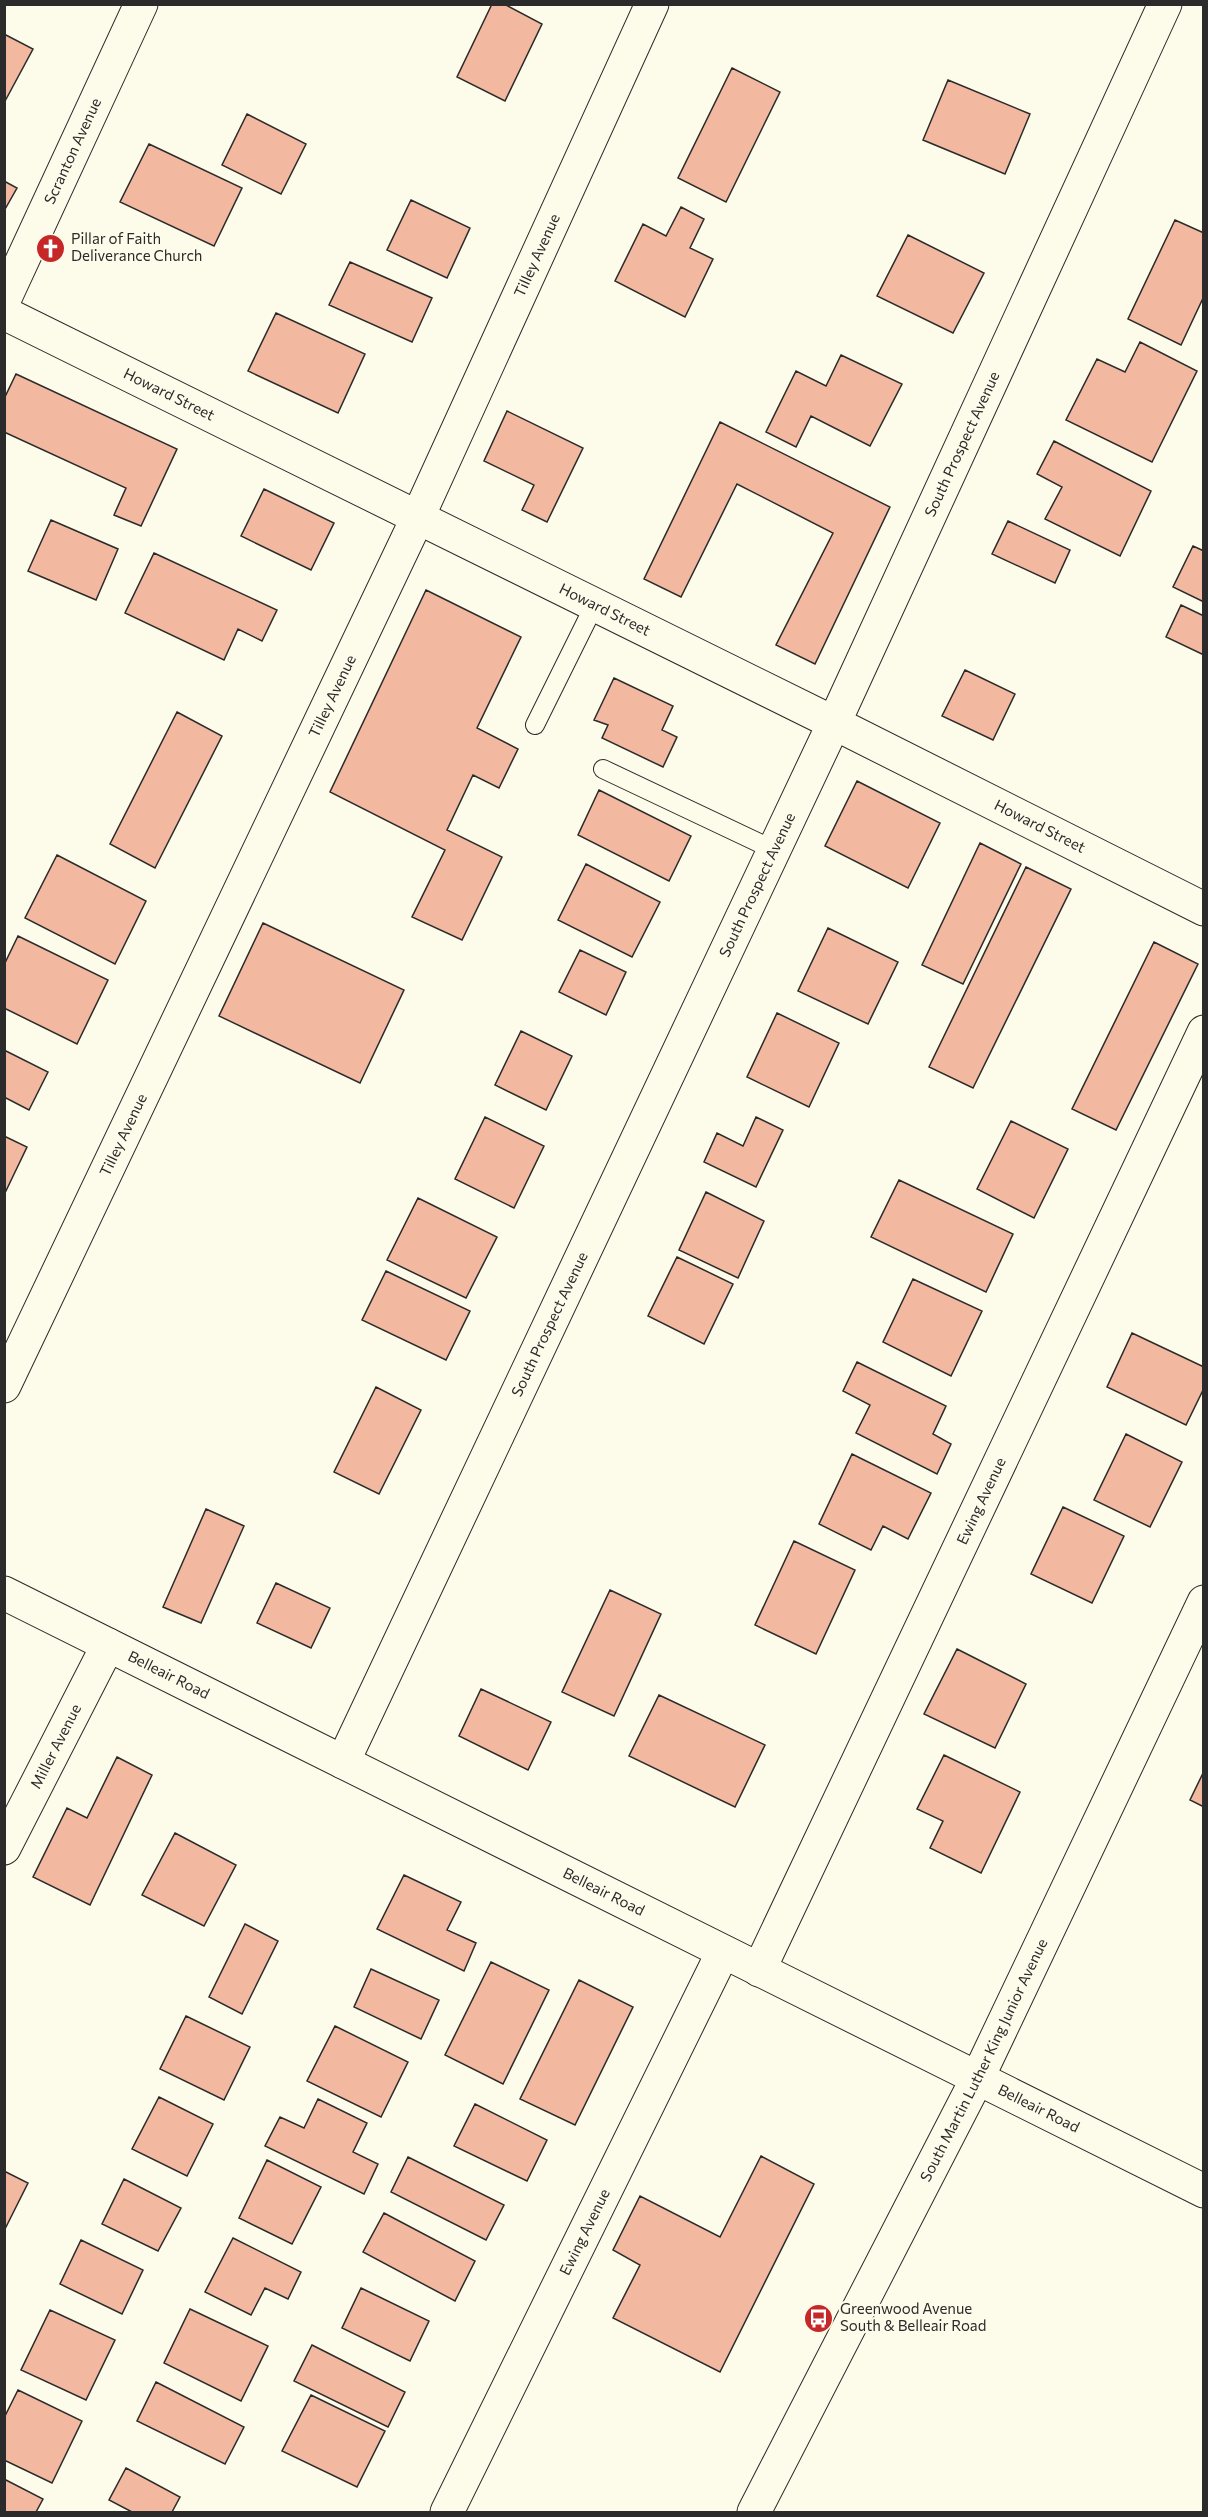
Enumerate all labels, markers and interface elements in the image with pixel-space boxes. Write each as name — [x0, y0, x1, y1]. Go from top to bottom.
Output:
street label: Scranton Avenue — [40, 95, 104, 207]
street label: Tilley Avenue — [510, 211, 563, 300]
place label: Pillar of Faith Deliverance Church — [71, 229, 202, 264]
church icon: Pillar of Faith Deliverance Church — [34, 232, 66, 264]
street label: Howard Street — [121, 364, 218, 424]
street label: South Prospect Avenue — [920, 368, 1003, 519]
street label: Howard Street — [557, 579, 654, 639]
street label: Tilley Avenue — [304, 651, 359, 740]
street label: Howard Street — [992, 795, 1089, 856]
street label: South Prospect Avenue — [715, 809, 798, 960]
street label: Tilley Avenue — [95, 1090, 150, 1179]
street label: South Prospect Avenue — [507, 1249, 591, 1399]
street label: Ewing Avenue — [952, 1454, 1009, 1547]
street label: Belleair Road — [125, 1646, 213, 1702]
street label: Miller Avenue — [26, 1701, 84, 1791]
street label: Belleair Road — [560, 1863, 648, 1919]
street label: South Martin Luther King Junior Avenue — [916, 1935, 1051, 2184]
street label: Belleair Road — [995, 2080, 1083, 2136]
street label: Ewing Avenue — [555, 2185, 613, 2278]
place label: Greenwood Avenue South & Belleair Road — [840, 2299, 986, 2334]
bus stop icon: Greenwood Avenue South & Belleair Road — [803, 2302, 835, 2334]

